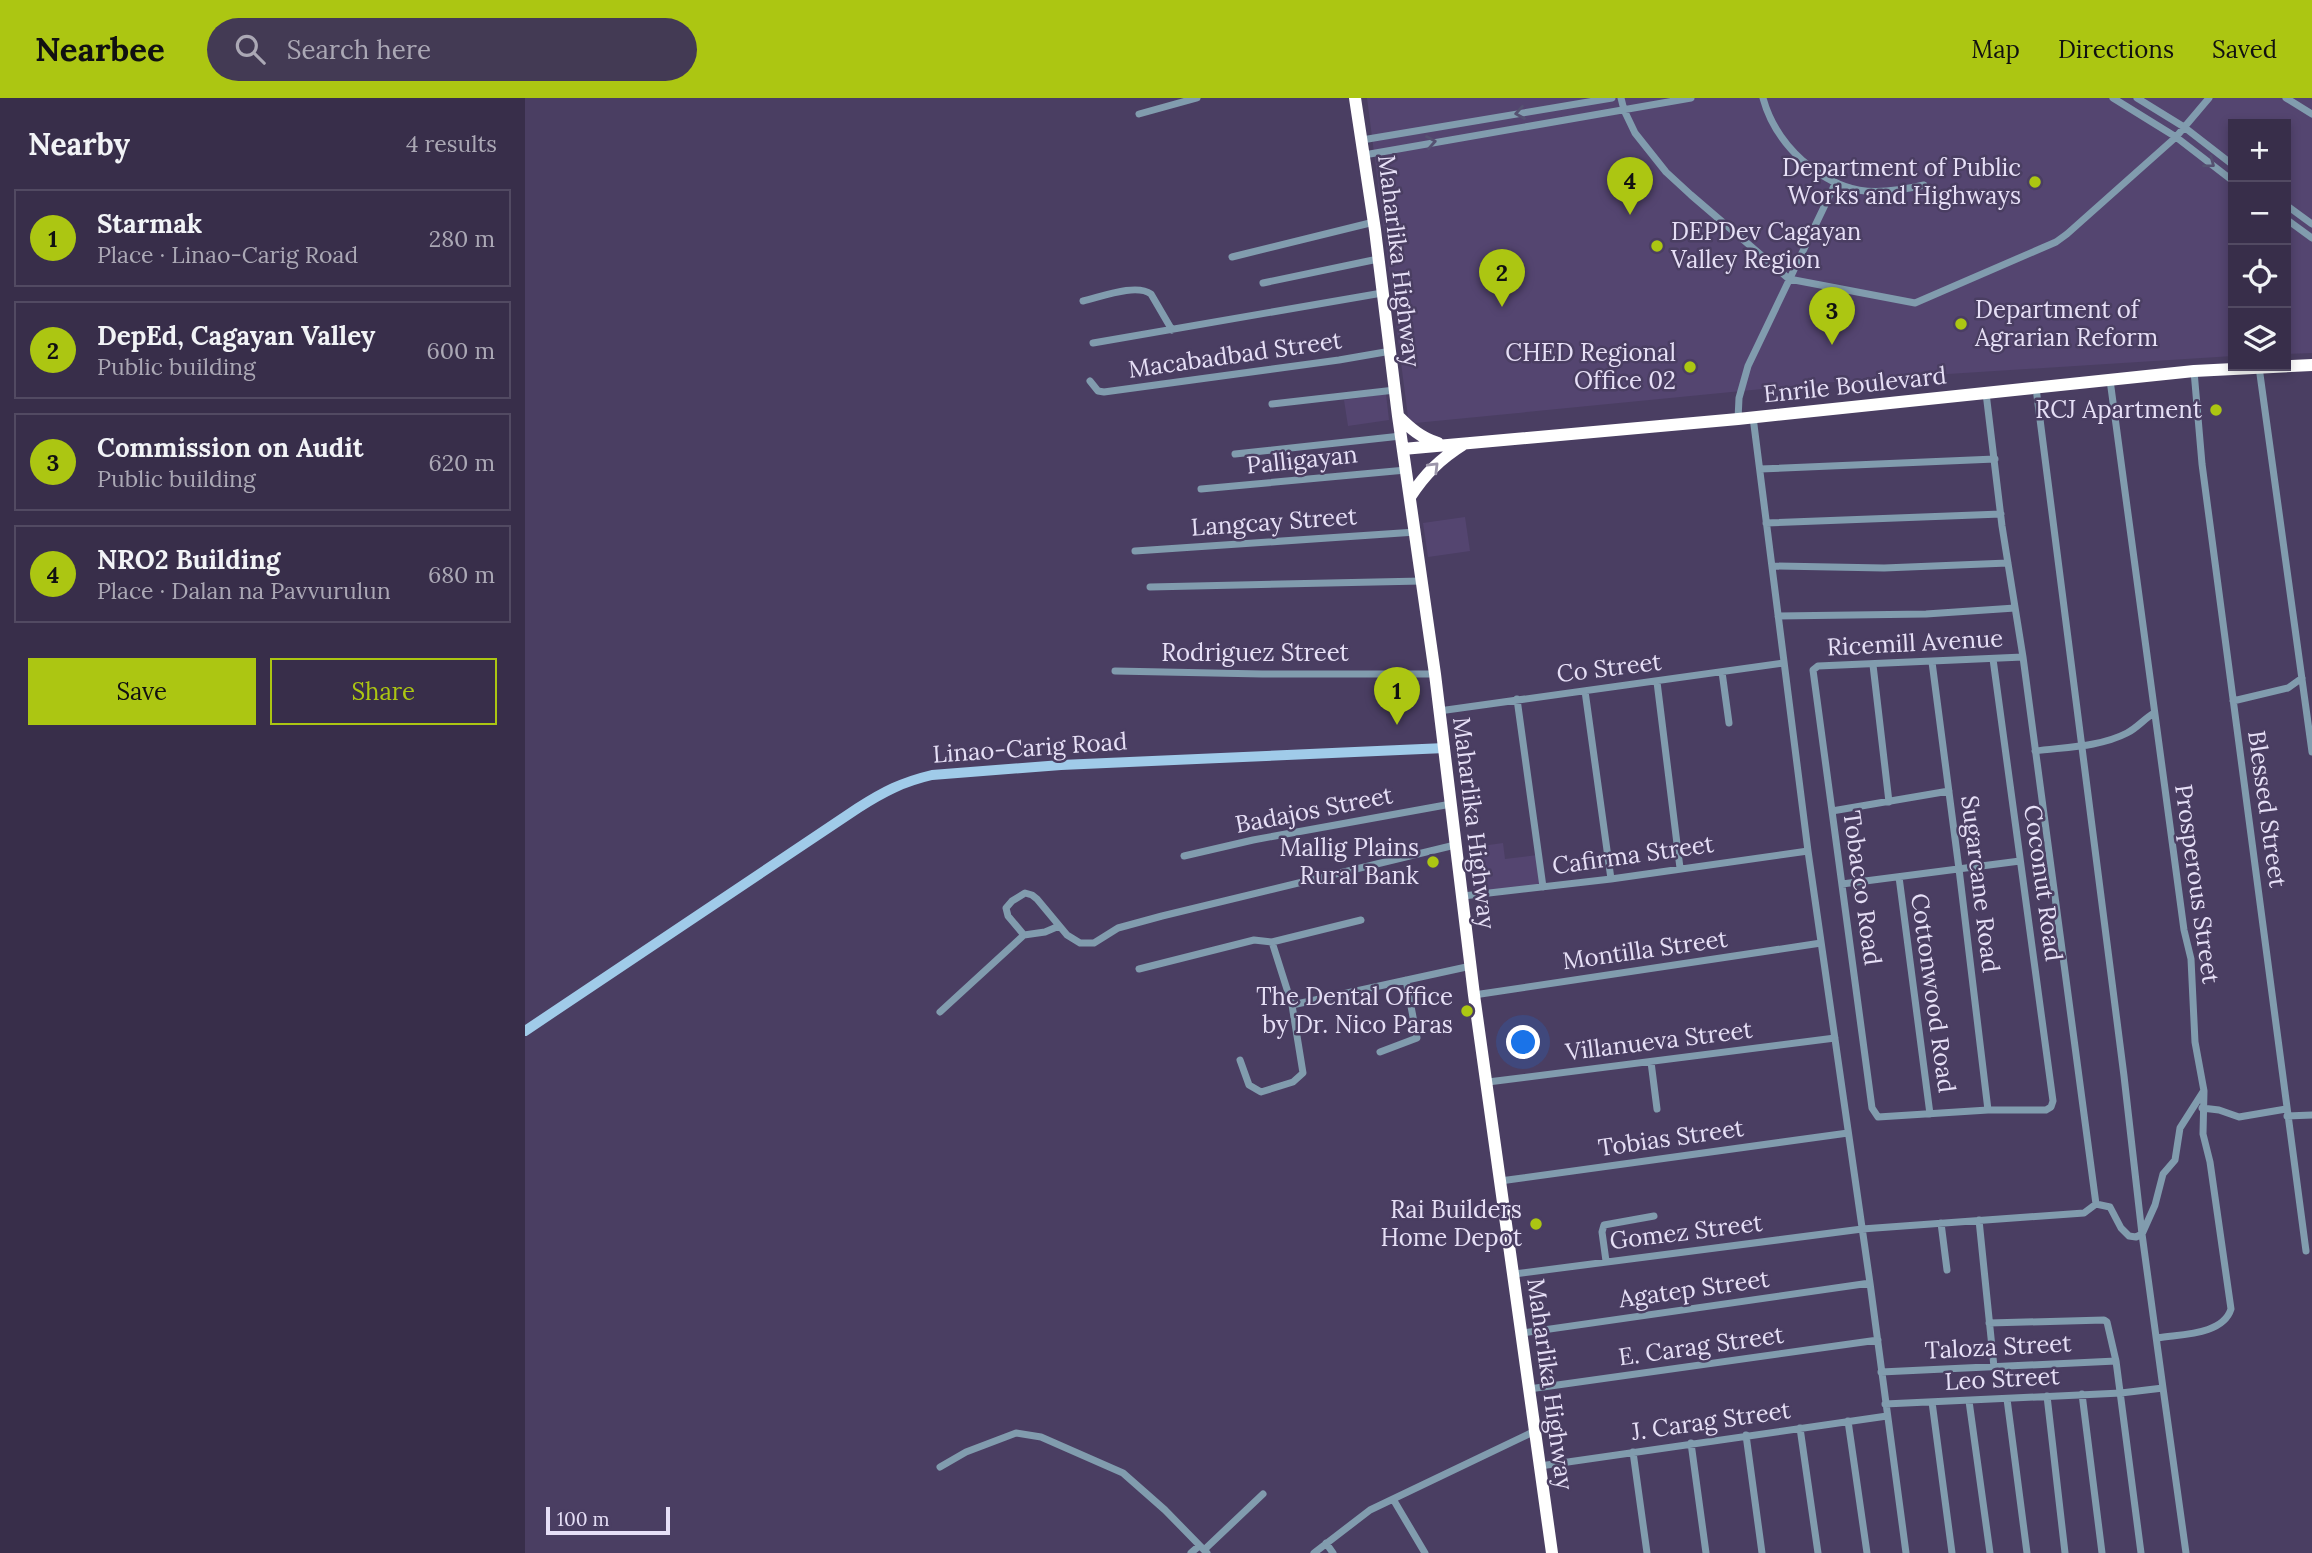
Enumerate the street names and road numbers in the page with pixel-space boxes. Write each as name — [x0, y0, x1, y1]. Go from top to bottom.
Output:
street label: Maharlika Highway — [1371, 153, 1428, 369]
street label: Macabadbad Street — [1126, 324, 1344, 385]
street label: Enrile Boulevard — [1762, 359, 1948, 410]
street label: Palligayan — [1245, 438, 1359, 481]
street label: Langcay Street — [1190, 500, 1359, 543]
street label: Ricemill Avenue — [1826, 622, 2004, 663]
street label: Rodriguez Street — [1161, 637, 1350, 668]
street label: Co Street — [1555, 646, 1664, 689]
street label: Maharlika Highway — [1446, 715, 1503, 931]
street label: Linao-Carig Road — [932, 725, 1128, 770]
street label: Blessed Street — [2241, 729, 2294, 890]
street label: Badajos Street — [1233, 779, 1396, 840]
street label: Prosperous Street — [2168, 782, 2227, 986]
street label: Sugarcane Road — [1954, 794, 2007, 974]
street label: Coconut Road — [2017, 803, 2070, 963]
street label: Tobacco Road — [1836, 809, 1889, 967]
street label: Cafirma Street — [1550, 828, 1716, 881]
street label: Cottonwood Road — [1904, 891, 1963, 1095]
street label: Montilla Street — [1561, 923, 1730, 976]
street label: Villanueva Street — [1563, 1014, 1755, 1067]
street label: Tobias Street — [1596, 1112, 1746, 1163]
street label: Gomez Street — [1608, 1207, 1765, 1256]
street label: Agatep Street — [1616, 1263, 1772, 1315]
street label: Maharlika Highway — [1520, 1276, 1581, 1492]
street label: E. Carag Street — [1616, 1318, 1786, 1372]
street label: Taloza Street — [1924, 1327, 2073, 1366]
street label: Leo Street — [1944, 1360, 2061, 1397]
street label: J. Carag Street — [1629, 1394, 1793, 1447]

